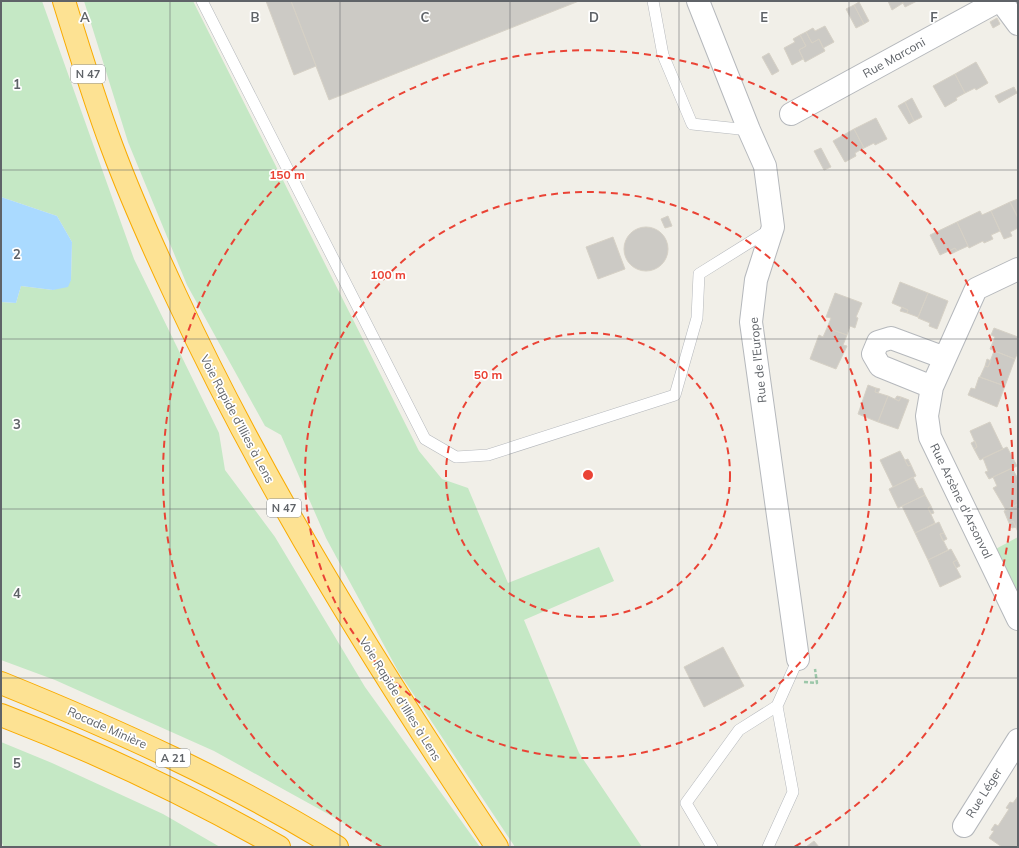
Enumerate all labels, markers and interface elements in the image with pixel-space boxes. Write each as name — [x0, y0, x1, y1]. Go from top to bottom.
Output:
text: A — [80, 9, 90, 25]
text: B — [251, 9, 260, 25]
text: C — [421, 9, 430, 25]
text: D — [589, 9, 599, 25]
text: E — [760, 9, 768, 25]
text: F — [930, 9, 938, 25]
street label: Rue Marconi — [860, 34, 928, 81]
road number: N 47 — [71, 65, 105, 83]
text: 1 — [13, 76, 21, 92]
text: 150 m — [269, 167, 305, 182]
text: 2 — [13, 246, 21, 262]
text: 100 m — [370, 267, 406, 282]
street label: Rue de l'Europe — [746, 316, 769, 404]
street label: Voie Rapide d’Illies à Lens — [197, 352, 278, 485]
text: 50 m — [474, 367, 502, 382]
text: 3 — [13, 416, 21, 432]
street label: Rue Arsène d'Arsonval — [927, 441, 996, 561]
centre of rings — [581, 468, 595, 482]
road number: N 47 — [267, 499, 301, 517]
text: 4 — [13, 585, 21, 601]
street label: Voie Rapide d’Illies à Lens — [356, 634, 445, 763]
street label: Rocade Minière — [65, 703, 149, 752]
road number: A 21 — [156, 749, 190, 767]
text: 5 — [13, 755, 21, 771]
street label: Rue Léger — [962, 764, 1005, 820]

